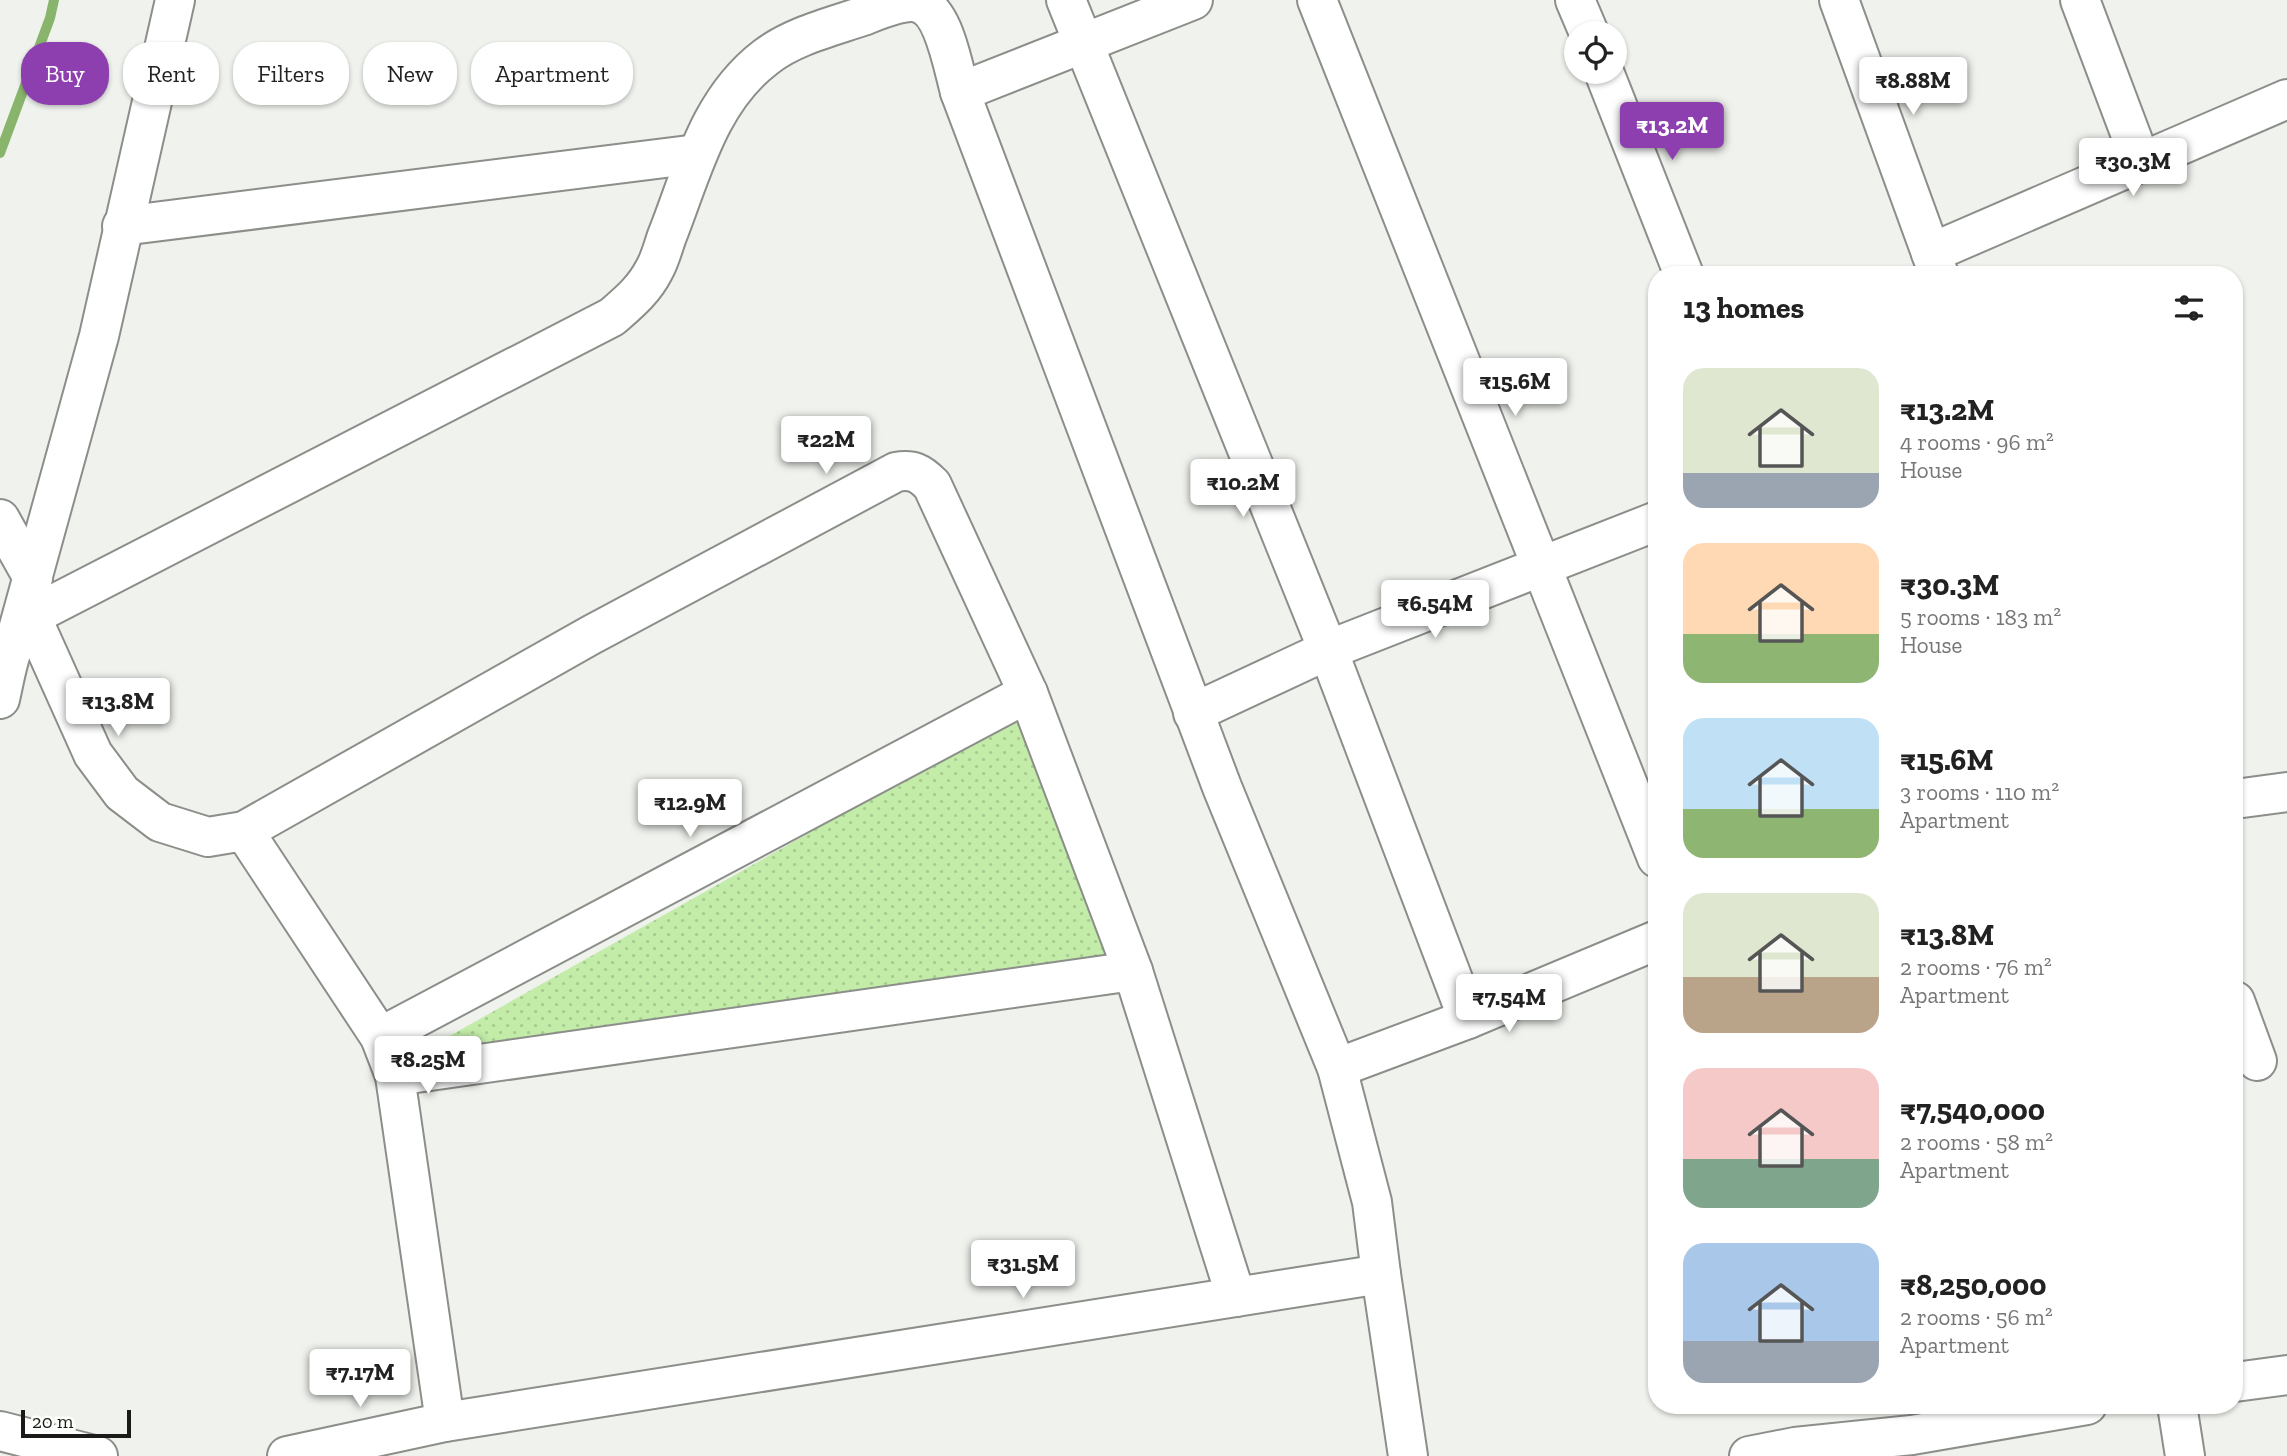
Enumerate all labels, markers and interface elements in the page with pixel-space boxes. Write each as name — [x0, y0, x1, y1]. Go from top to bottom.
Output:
map controls — [1564, 21, 1627, 84]
button: locate — [1564, 21, 1627, 84]
chip: Buy — [21, 42, 109, 105]
chip: Rent — [123, 42, 219, 105]
chip: Filters — [233, 42, 349, 105]
chip: New — [363, 42, 457, 105]
chip: Apartment — [471, 42, 633, 105]
pin: ₹8.88M — [1856, 58, 1970, 117]
text: ₹8.88M — [1875, 66, 1951, 94]
pin: ₹13.2M — [1615, 102, 1729, 162]
text: ₹13.2M — [1636, 111, 1708, 139]
pin: ₹30.3M — [2076, 138, 2190, 198]
text: ₹30.3M — [2095, 147, 2171, 175]
icon: filters — [2170, 289, 2208, 327]
text: 13 homes — [1683, 290, 1804, 326]
pin: ₹15.6M — [1458, 358, 1572, 418]
text: ₹15.6M — [1479, 367, 1551, 395]
text: ₹13.2M — [1900, 392, 1994, 428]
icon: home — [1739, 396, 1823, 480]
pin: ₹22M — [785, 416, 867, 476]
text: ₹22M — [797, 425, 855, 453]
text: 4 rooms · 96 m² — [1900, 428, 2054, 456]
text: House — [1900, 456, 1962, 484]
pin: ₹10.2M — [1186, 460, 1300, 519]
text: ₹10.2M — [1206, 468, 1280, 496]
text: ₹30.3M — [1900, 567, 1999, 603]
icon: home — [1739, 571, 1823, 655]
pin: ₹6.54M — [1378, 580, 1492, 640]
text: ₹6.54M — [1397, 589, 1473, 617]
text: 5 rooms · 183 m² — [1900, 603, 2061, 631]
text: House — [1900, 631, 1962, 659]
pin: ₹13.8M — [61, 678, 175, 738]
text: ₹13.8M — [82, 687, 154, 715]
text: ₹15.6M — [1900, 742, 1993, 778]
icon: home — [1739, 746, 1823, 830]
text: 3 rooms · 110 m² — [1900, 778, 2059, 806]
pin: ₹12.9M — [633, 780, 747, 839]
text: ₹12.9M — [654, 788, 726, 816]
text: Apartment — [1900, 806, 2009, 834]
text: ₹13.8M — [1900, 917, 1994, 953]
icon: home — [1739, 921, 1823, 1005]
text: 2 rooms · 76 m² — [1900, 953, 2052, 981]
pin: ₹7.54M — [1452, 974, 1566, 1034]
text: Apartment — [1900, 981, 2009, 1009]
text: ₹7.54M — [1472, 983, 1546, 1011]
pin: ₹8.25M — [371, 1036, 485, 1096]
text: ₹8.25M — [390, 1045, 466, 1073]
text: ₹7,540,000 — [1900, 1092, 2045, 1128]
icon: home — [1739, 1096, 1823, 1180]
text: 2 rooms · 58 m² — [1900, 1128, 2053, 1156]
text: Apartment — [1900, 1156, 2009, 1184]
pin: ₹31.5M — [966, 1240, 1080, 1300]
text: ₹31.5M — [987, 1249, 1059, 1277]
text: ₹8,250,000 — [1900, 1267, 2047, 1303]
icon: home — [1739, 1271, 1823, 1355]
text: 2 rooms · 56 m² — [1900, 1303, 2053, 1331]
text: Apartment — [1900, 1331, 2009, 1359]
pin: ₹7.17M — [303, 1350, 417, 1409]
text: ₹7.17M — [325, 1358, 395, 1386]
scale bar — [21, 1407, 131, 1439]
text: 20 m — [32, 1410, 73, 1433]

